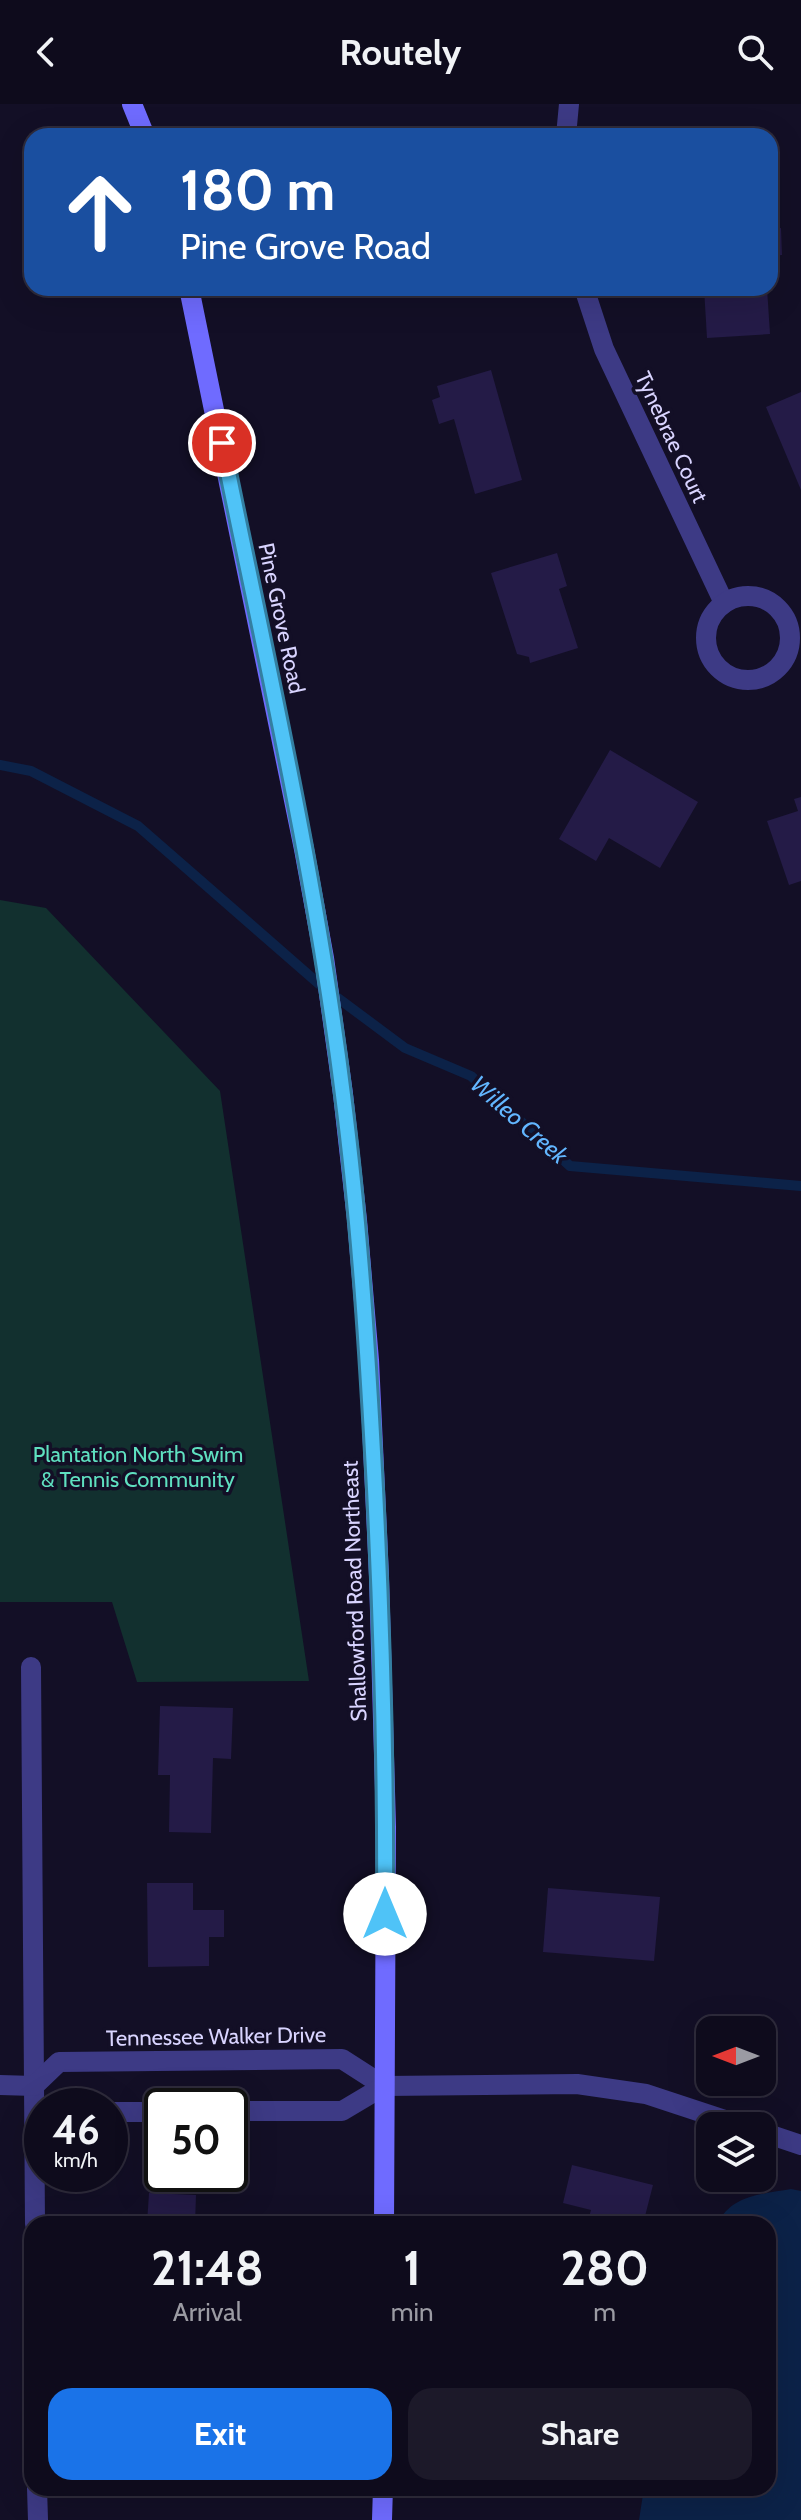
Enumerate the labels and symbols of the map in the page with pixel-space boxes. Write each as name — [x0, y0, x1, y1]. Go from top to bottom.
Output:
street label: Tynebrae Court — [629, 367, 714, 508]
pin — [188, 409, 256, 477]
street label: Pine Grove Road — [252, 540, 311, 696]
water label: Willeo Creek — [465, 1070, 574, 1170]
park label: Plantation North Swim & Tennis Community — [33, 1441, 243, 1493]
street label: Shallowford Road Northeast — [336, 1460, 373, 1722]
position arrow — [343, 1872, 427, 1956]
north arrow — [696, 2016, 776, 2096]
street label: Tennessee Walker Drive — [106, 2021, 326, 2052]
speed limit sign: 50 — [144, 2088, 248, 2192]

